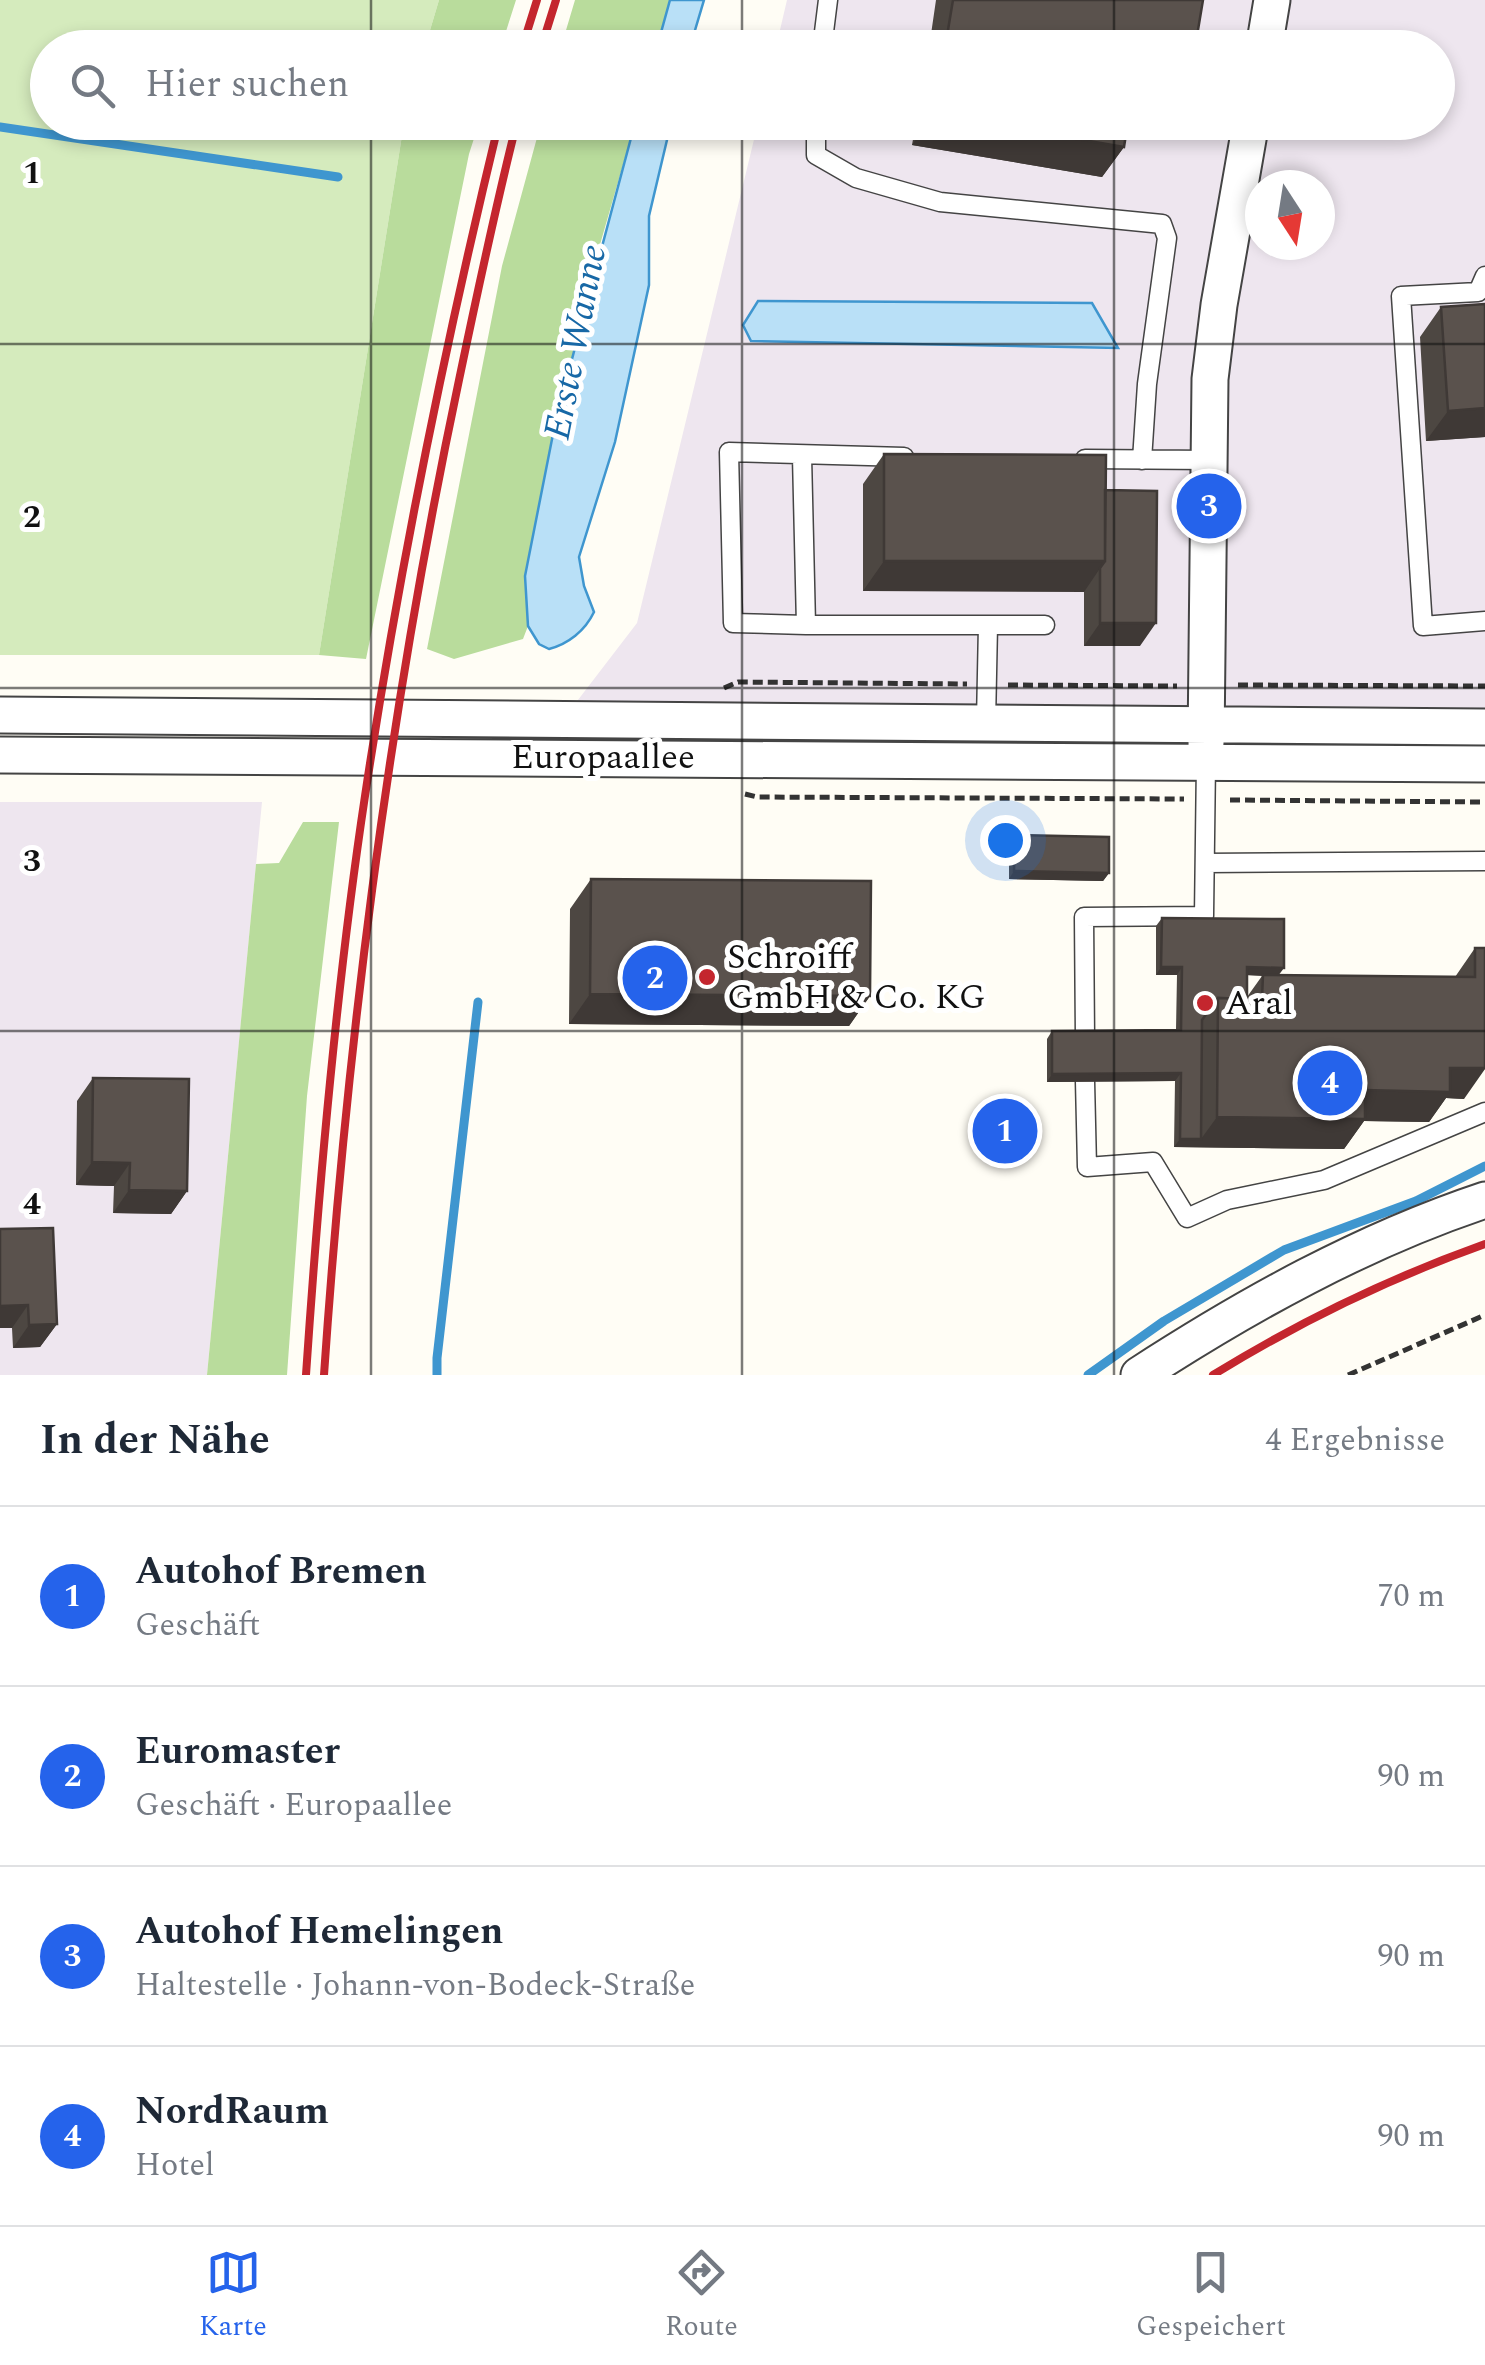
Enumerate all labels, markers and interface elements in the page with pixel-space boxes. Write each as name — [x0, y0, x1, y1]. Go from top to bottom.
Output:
search box — [30, 30, 1455, 140]
text: Hier suchen — [145, 56, 349, 114]
icon: search — [65, 58, 120, 113]
text: 1 — [23, 149, 41, 198]
north arrow — [1245, 170, 1335, 260]
water label: Erste Wanne — [529, 239, 623, 445]
pin: 3 — [1176, 468, 1242, 544]
text: 2 — [23, 493, 41, 542]
street label: Europaallee — [511, 731, 695, 784]
your location — [980, 815, 1031, 866]
text: 3 — [23, 837, 41, 886]
place label: Schroiff GmbH & Co. KG — [727, 931, 986, 1024]
pin: 2 — [622, 940, 688, 1016]
marker: Schroiff GmbH & Co. KG — [696, 966, 718, 988]
place label: Aral — [1225, 977, 1293, 1030]
marker: Aral — [1194, 992, 1216, 1014]
pin: 4 — [1298, 1046, 1362, 1120]
pin: 1 — [972, 1094, 1038, 1168]
text: 4 — [23, 1180, 41, 1229]
text: In der Nähe — [40, 1409, 270, 1472]
text: 4 Ergebnisse — [1266, 1416, 1445, 1465]
text: Autohof Bremen — [135, 1543, 427, 1601]
text: 1 — [64, 1572, 81, 1621]
text: 70 m — [1377, 1572, 1445, 1621]
text: Geschäft — [135, 1601, 260, 1650]
text: Euromaster — [135, 1723, 340, 1781]
text: 2 — [64, 1752, 81, 1801]
text: 90 m — [1377, 1752, 1445, 1801]
text: Geschäft · Europaallee — [135, 1781, 452, 1830]
text: Autohof Hemelingen — [135, 1903, 504, 1961]
text: 3 — [64, 1932, 81, 1981]
text: 90 m — [1377, 1932, 1445, 1981]
text: Haltestelle · Johann-von-Bodeck-Straße — [135, 1961, 695, 2010]
text: NordRaum — [135, 2083, 329, 2141]
text: 4 — [64, 2112, 81, 2161]
text: 90 m — [1377, 2112, 1445, 2161]
text: Hotel — [135, 2141, 214, 2190]
tab: Karte — [199, 2245, 267, 2348]
tab: Route — [665, 2245, 738, 2348]
tab: Gespeichert — [1136, 2245, 1286, 2348]

